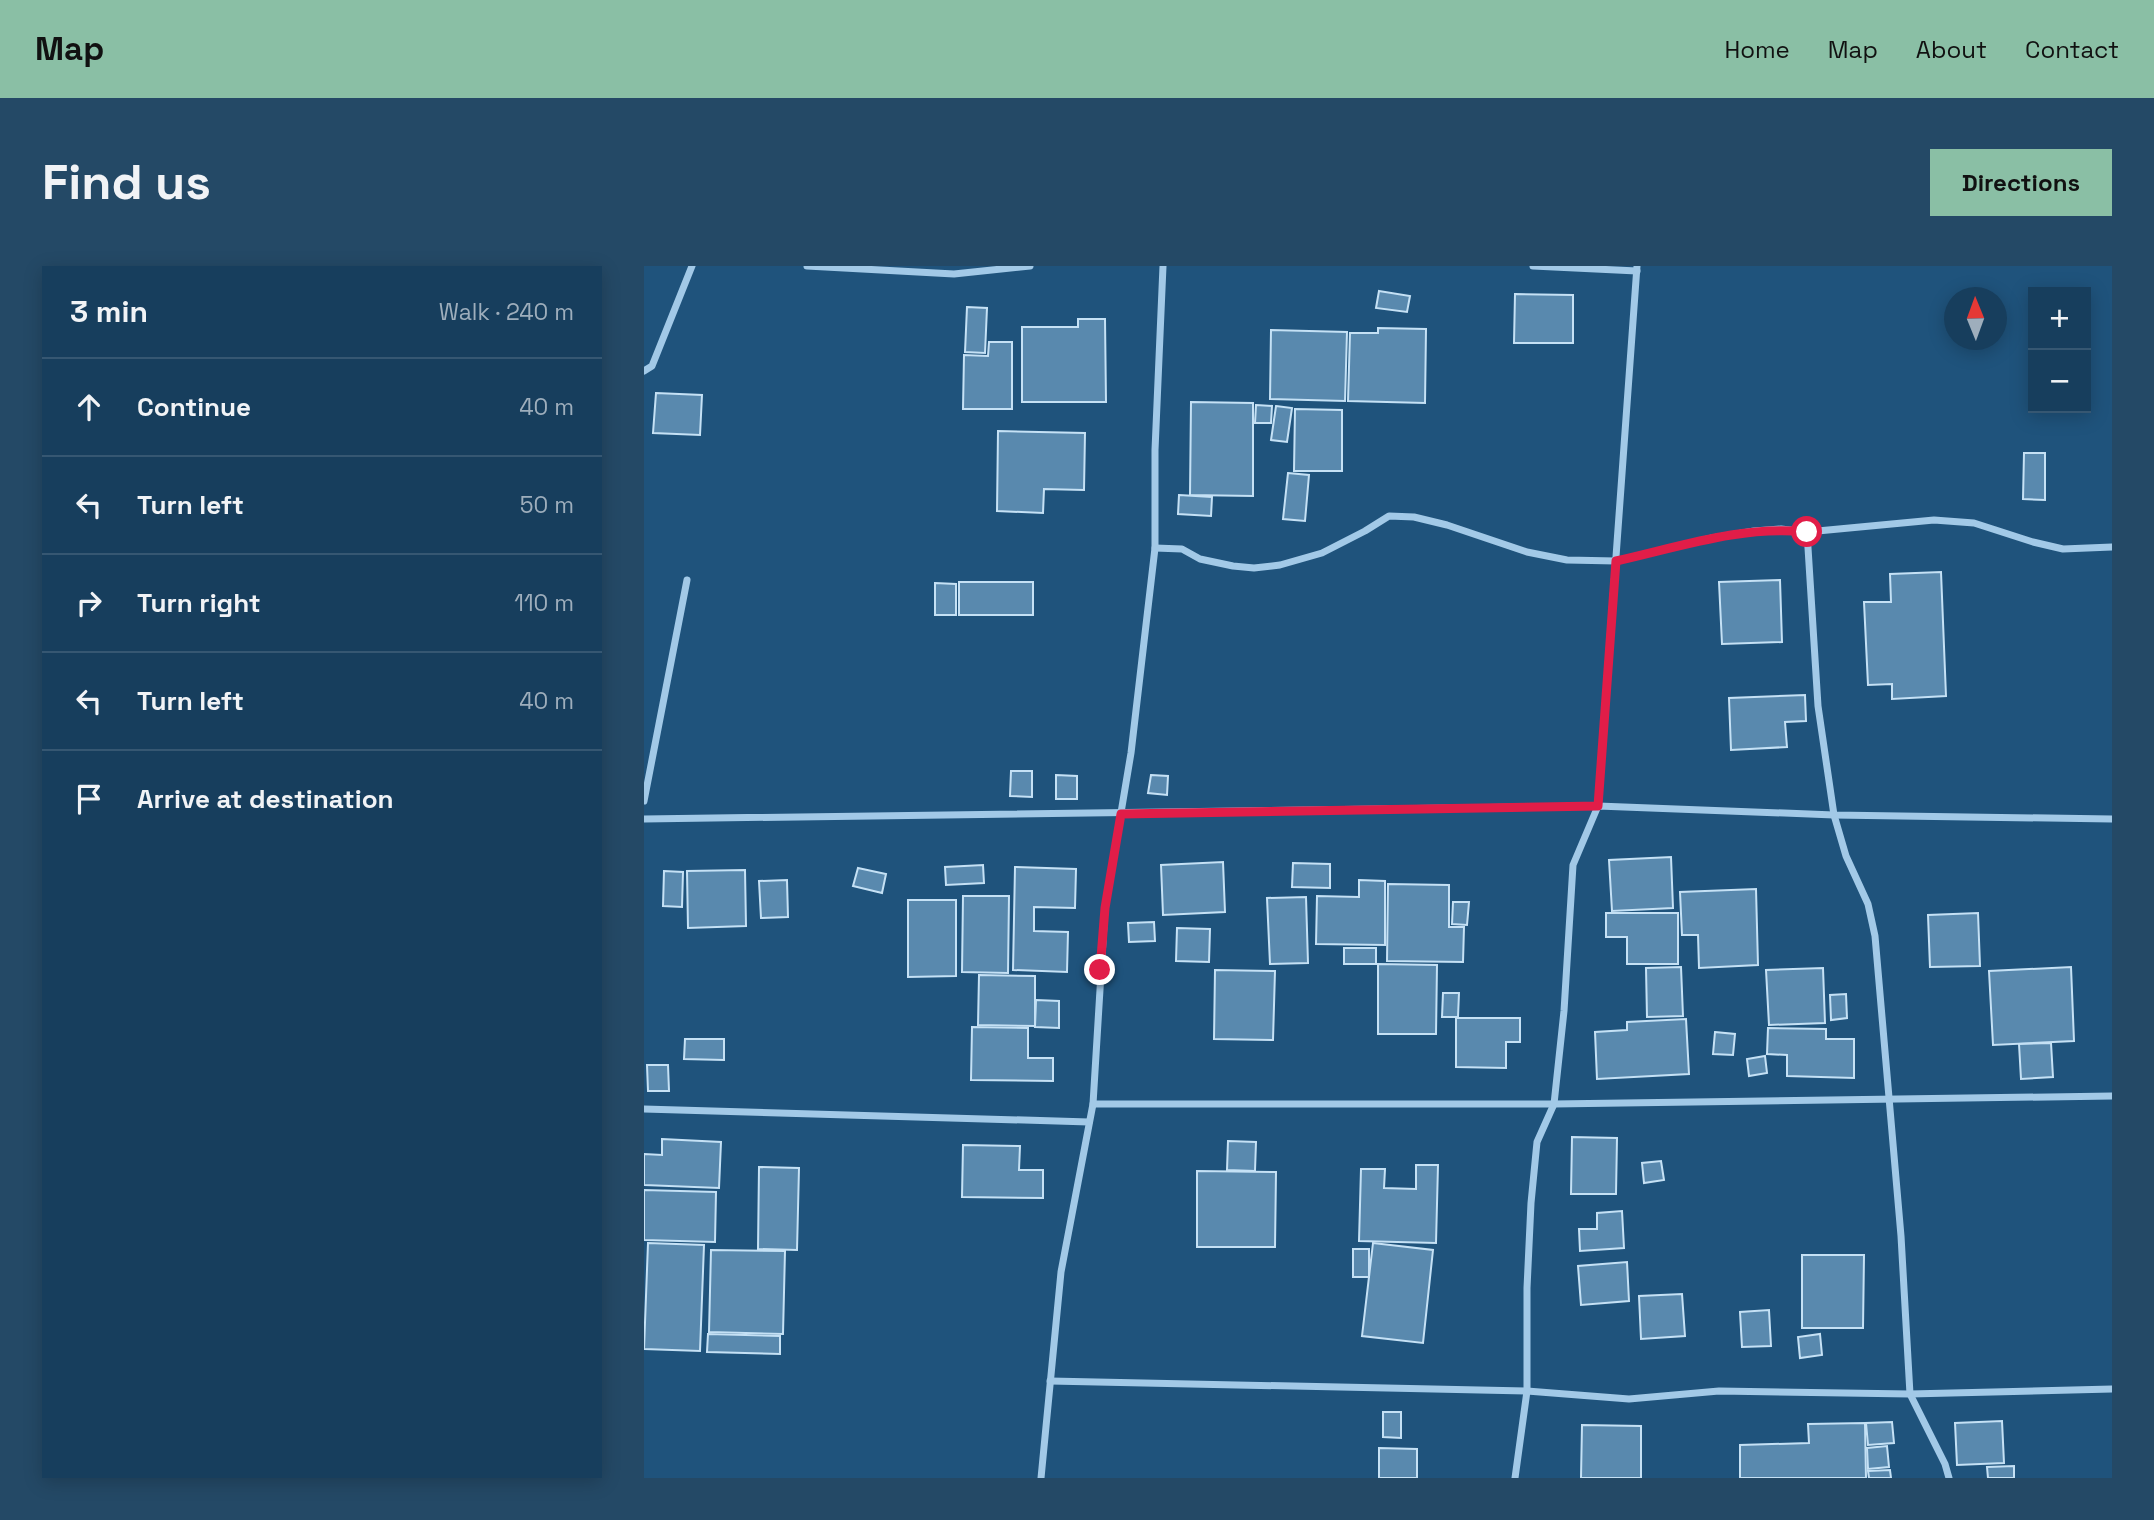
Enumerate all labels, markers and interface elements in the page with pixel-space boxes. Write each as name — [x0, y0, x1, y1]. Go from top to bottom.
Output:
text: Map — [35, 28, 104, 70]
text: Home — [1724, 34, 1790, 65]
text: Map — [1828, 34, 1878, 65]
text: About — [1916, 34, 1987, 65]
text: Contact — [2025, 34, 2119, 65]
button: Directions — [1930, 149, 2112, 216]
text: Find us — [42, 151, 211, 213]
north arrow — [1944, 287, 2007, 350]
map controls — [2028, 287, 2091, 413]
button: + — [2028, 287, 2091, 350]
text: 3 min — [70, 292, 148, 331]
text: Walk · 240 m — [439, 297, 574, 327]
button: − — [2028, 350, 2091, 413]
icon: ahead — [70, 388, 108, 426]
text: Continue — [137, 390, 251, 424]
text: 40 m — [519, 392, 574, 422]
icon: left — [70, 486, 108, 524]
text: Turn left — [137, 488, 244, 522]
text: 50 m — [520, 490, 574, 520]
route start — [1791, 516, 1822, 547]
icon: right — [70, 584, 108, 622]
text: Turn right — [137, 586, 261, 620]
text: 110 m — [514, 588, 574, 618]
icon: left — [70, 682, 108, 720]
text: Turn left — [137, 684, 244, 718]
text: 40 m — [519, 686, 574, 716]
icon: arrive — [70, 780, 108, 818]
text: Arrive at destination — [137, 782, 394, 816]
route end — [1084, 954, 1115, 985]

